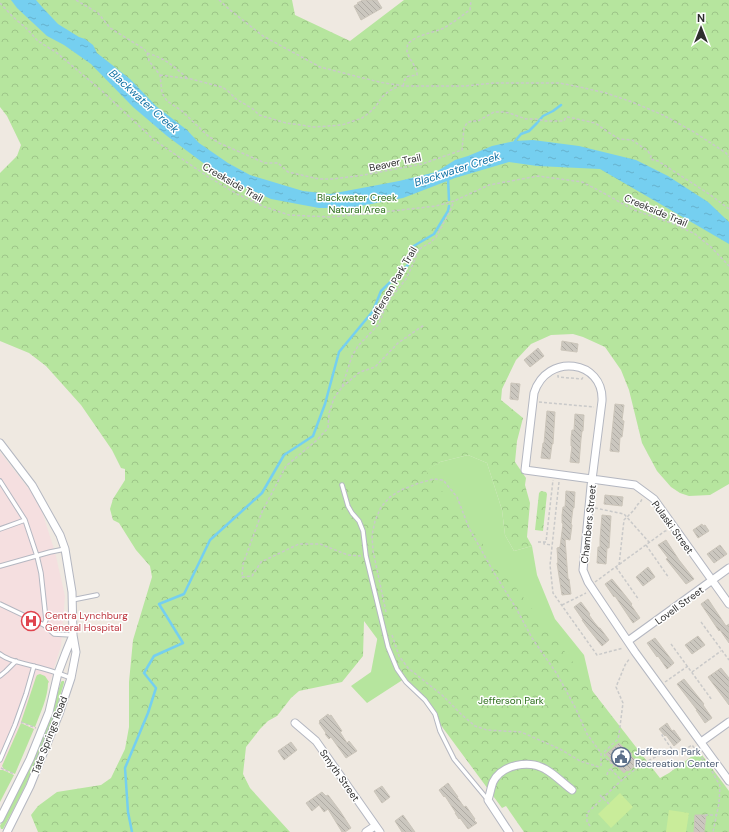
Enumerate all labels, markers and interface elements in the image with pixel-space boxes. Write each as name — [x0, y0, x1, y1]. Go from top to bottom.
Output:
north arrow — [681, 8, 721, 48]
text: N — [697, 11, 705, 25]
water label: Blackwater Creek — [106, 66, 182, 136]
water label: Blackwater Creek — [412, 148, 502, 189]
street label: Beaver Trail — [368, 151, 422, 174]
street label: Creekside Trail — [200, 160, 265, 205]
park label: Blackwater Creek Natural Area — [317, 191, 397, 216]
street label: Creekside Trail — [622, 191, 689, 230]
street label: Jefferson Park Trail — [365, 244, 420, 326]
street label: Chambers Street — [578, 484, 599, 564]
street label: Pulaski Street — [649, 498, 696, 557]
street label: Lovell Street — [652, 583, 706, 627]
place label: Centra Lynchburg General Hospital — [45, 609, 128, 634]
hospital icon: Centra Lynchburg General Hospital — [20, 610, 42, 632]
street label: Tate Springs Road — [29, 694, 70, 776]
park label: Jefferson Park — [478, 694, 544, 707]
place label: Jefferson Park Recreation Center — [635, 745, 719, 770]
public building icon: Jefferson Park Recreation Center — [610, 746, 632, 768]
street label: Smyth Street — [317, 747, 362, 804]

